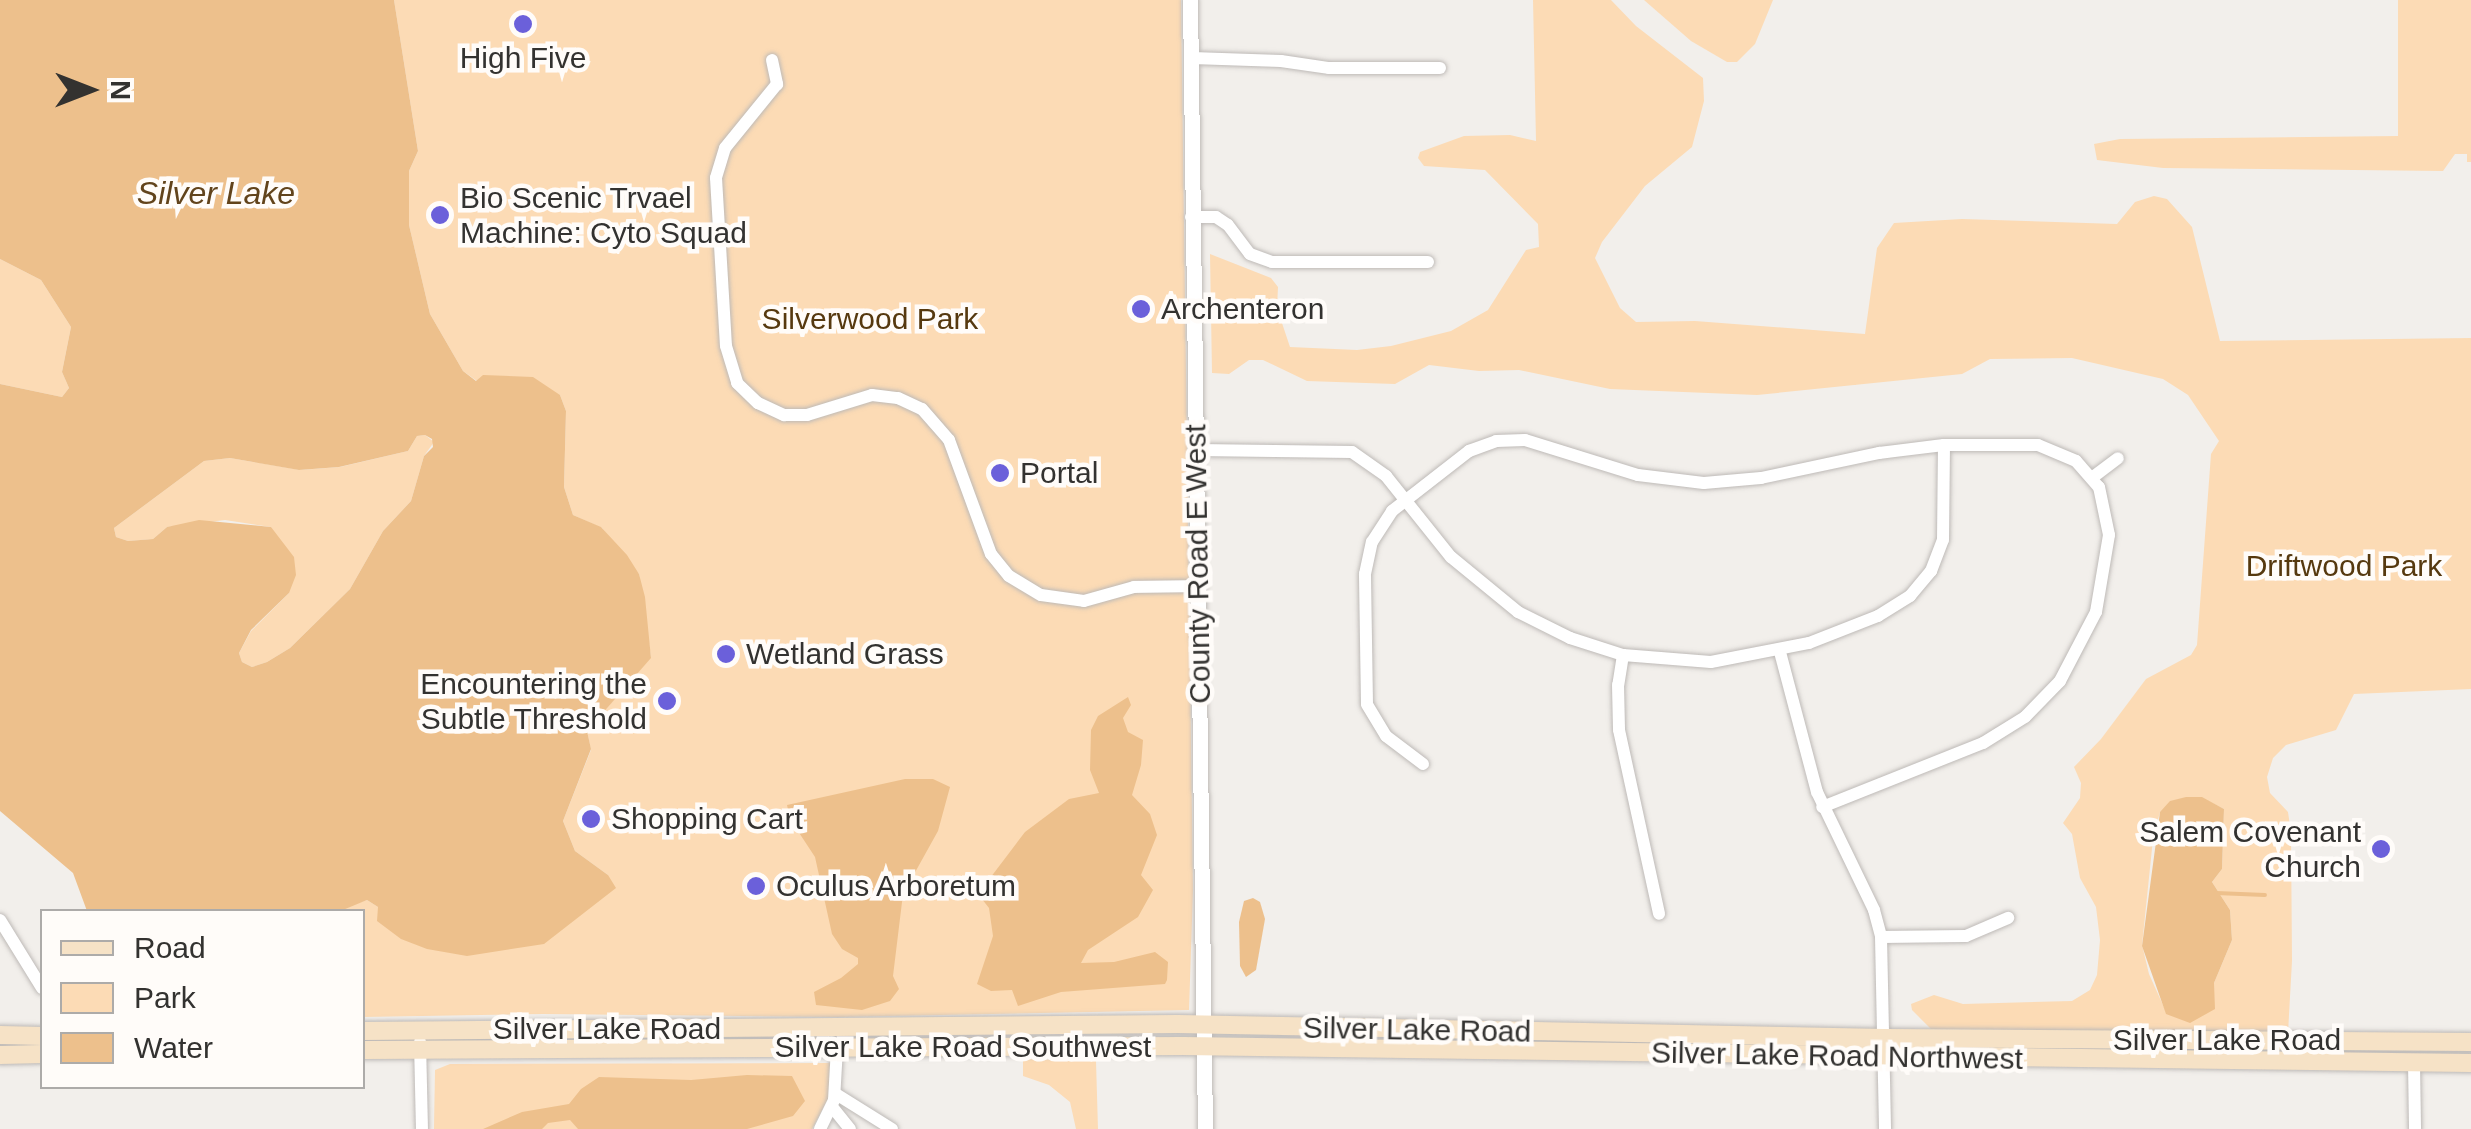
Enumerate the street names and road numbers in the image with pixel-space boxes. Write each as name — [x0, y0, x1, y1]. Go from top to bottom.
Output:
street label: County Road E West — [1178, 424, 1218, 704]
street label: Silver Lake Road — [1302, 1010, 1532, 1050]
street label: Silver Lake Road — [493, 1011, 721, 1047]
street label: Silver Lake Road — [2113, 1022, 2341, 1058]
street label: Silver Lake Road Southwest — [775, 1029, 1151, 1065]
street label: Silver Lake Road Northwest — [1651, 1035, 2023, 1077]

